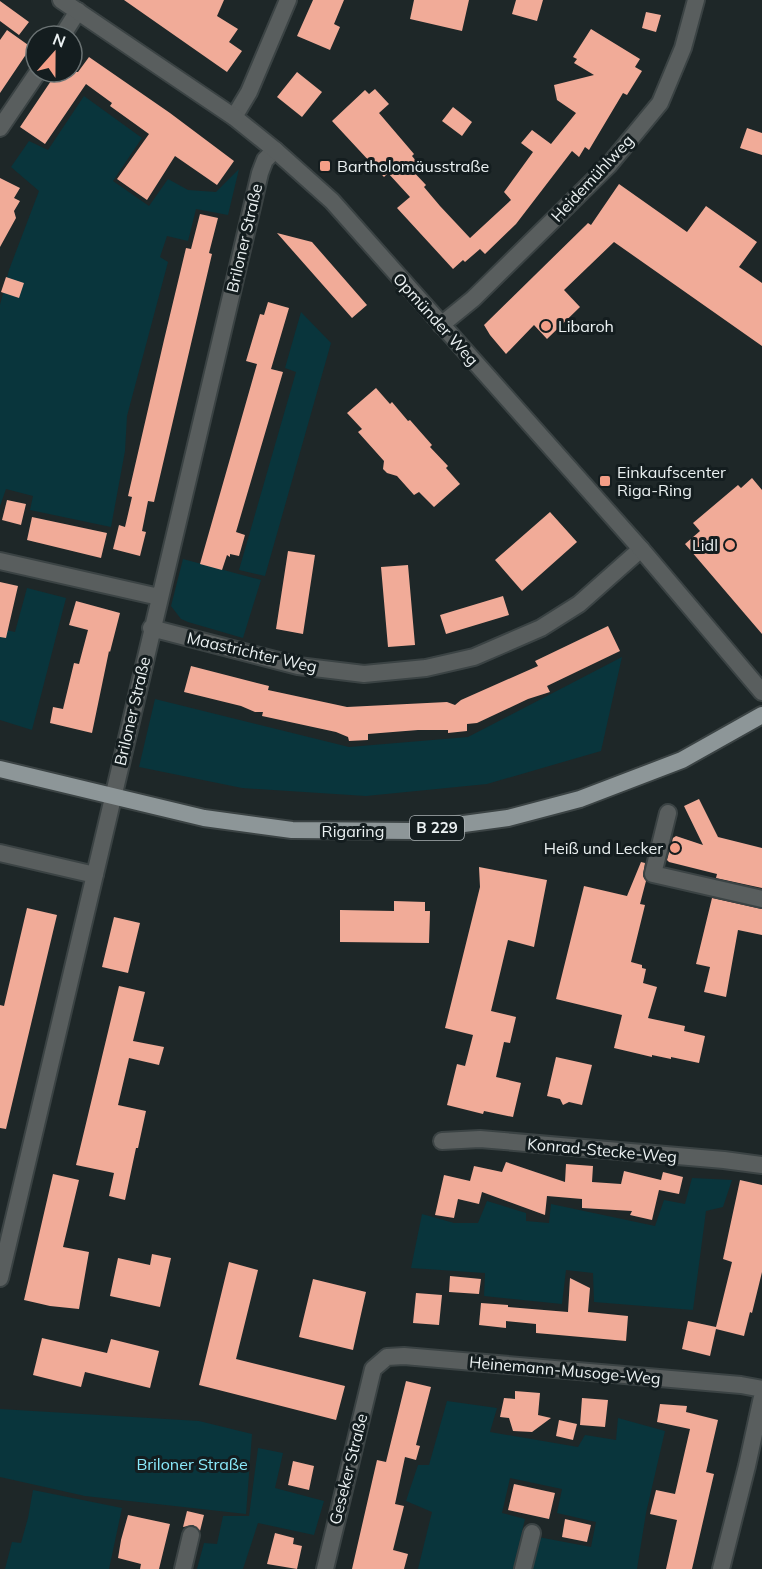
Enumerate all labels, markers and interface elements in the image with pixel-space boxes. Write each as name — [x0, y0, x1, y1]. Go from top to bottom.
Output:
north arrow — [24, 24, 84, 84]
text: N — [50, 28, 69, 51]
street label: Heidemühlweg — [547, 130, 637, 226]
place label: Bartholomäusstraße — [337, 156, 489, 176]
marker: Bartholomäusstraße — [318, 159, 332, 173]
street label: Briloner Straße — [222, 182, 266, 294]
street label: Opmünder Weg — [389, 268, 483, 370]
place label: Libaroh — [558, 316, 614, 336]
marker: Libaroh — [539, 319, 553, 333]
place label: Einkaufscenter Riga-Ring — [617, 462, 726, 500]
marker: Einkaufscenter Riga-Ring — [598, 474, 612, 488]
place label: Lidl — [692, 535, 718, 555]
marker: Lidl — [723, 538, 737, 552]
street label: Maastrichter Weg — [185, 627, 319, 677]
street label: Briloner Straße — [110, 655, 154, 767]
road number: B 229 — [410, 816, 464, 840]
street label: Rigaring — [322, 821, 384, 841]
place label: Heiß und Lecker — [544, 838, 663, 858]
marker: Heiß und Lecker — [668, 841, 682, 855]
street label: Konrad-Stecke-Weg — [526, 1133, 678, 1167]
street label: Heinemann-Musoge-Weg — [469, 1352, 661, 1388]
street label: Geseker Straße — [325, 1412, 371, 1526]
park label: Briloner Straße — [136, 1454, 248, 1474]

